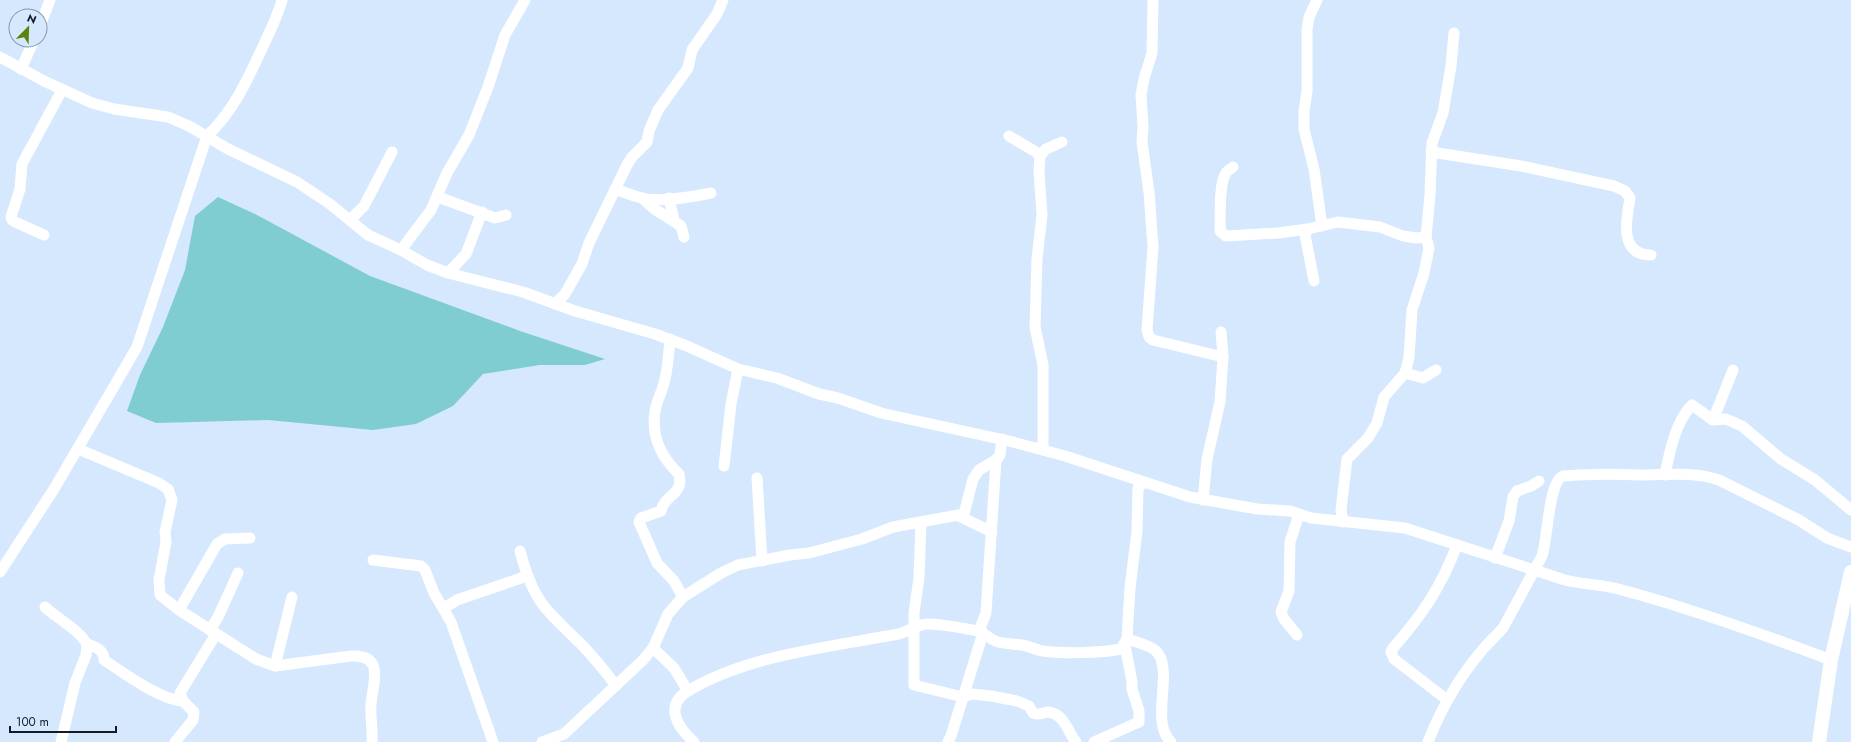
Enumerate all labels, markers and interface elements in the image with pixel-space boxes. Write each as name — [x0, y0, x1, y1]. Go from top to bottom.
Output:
north arrow — [8, 8, 48, 48]
text: N — [25, 10, 39, 28]
scale bar — [10, 708, 116, 734]
text: 100 m — [16, 713, 49, 731]

